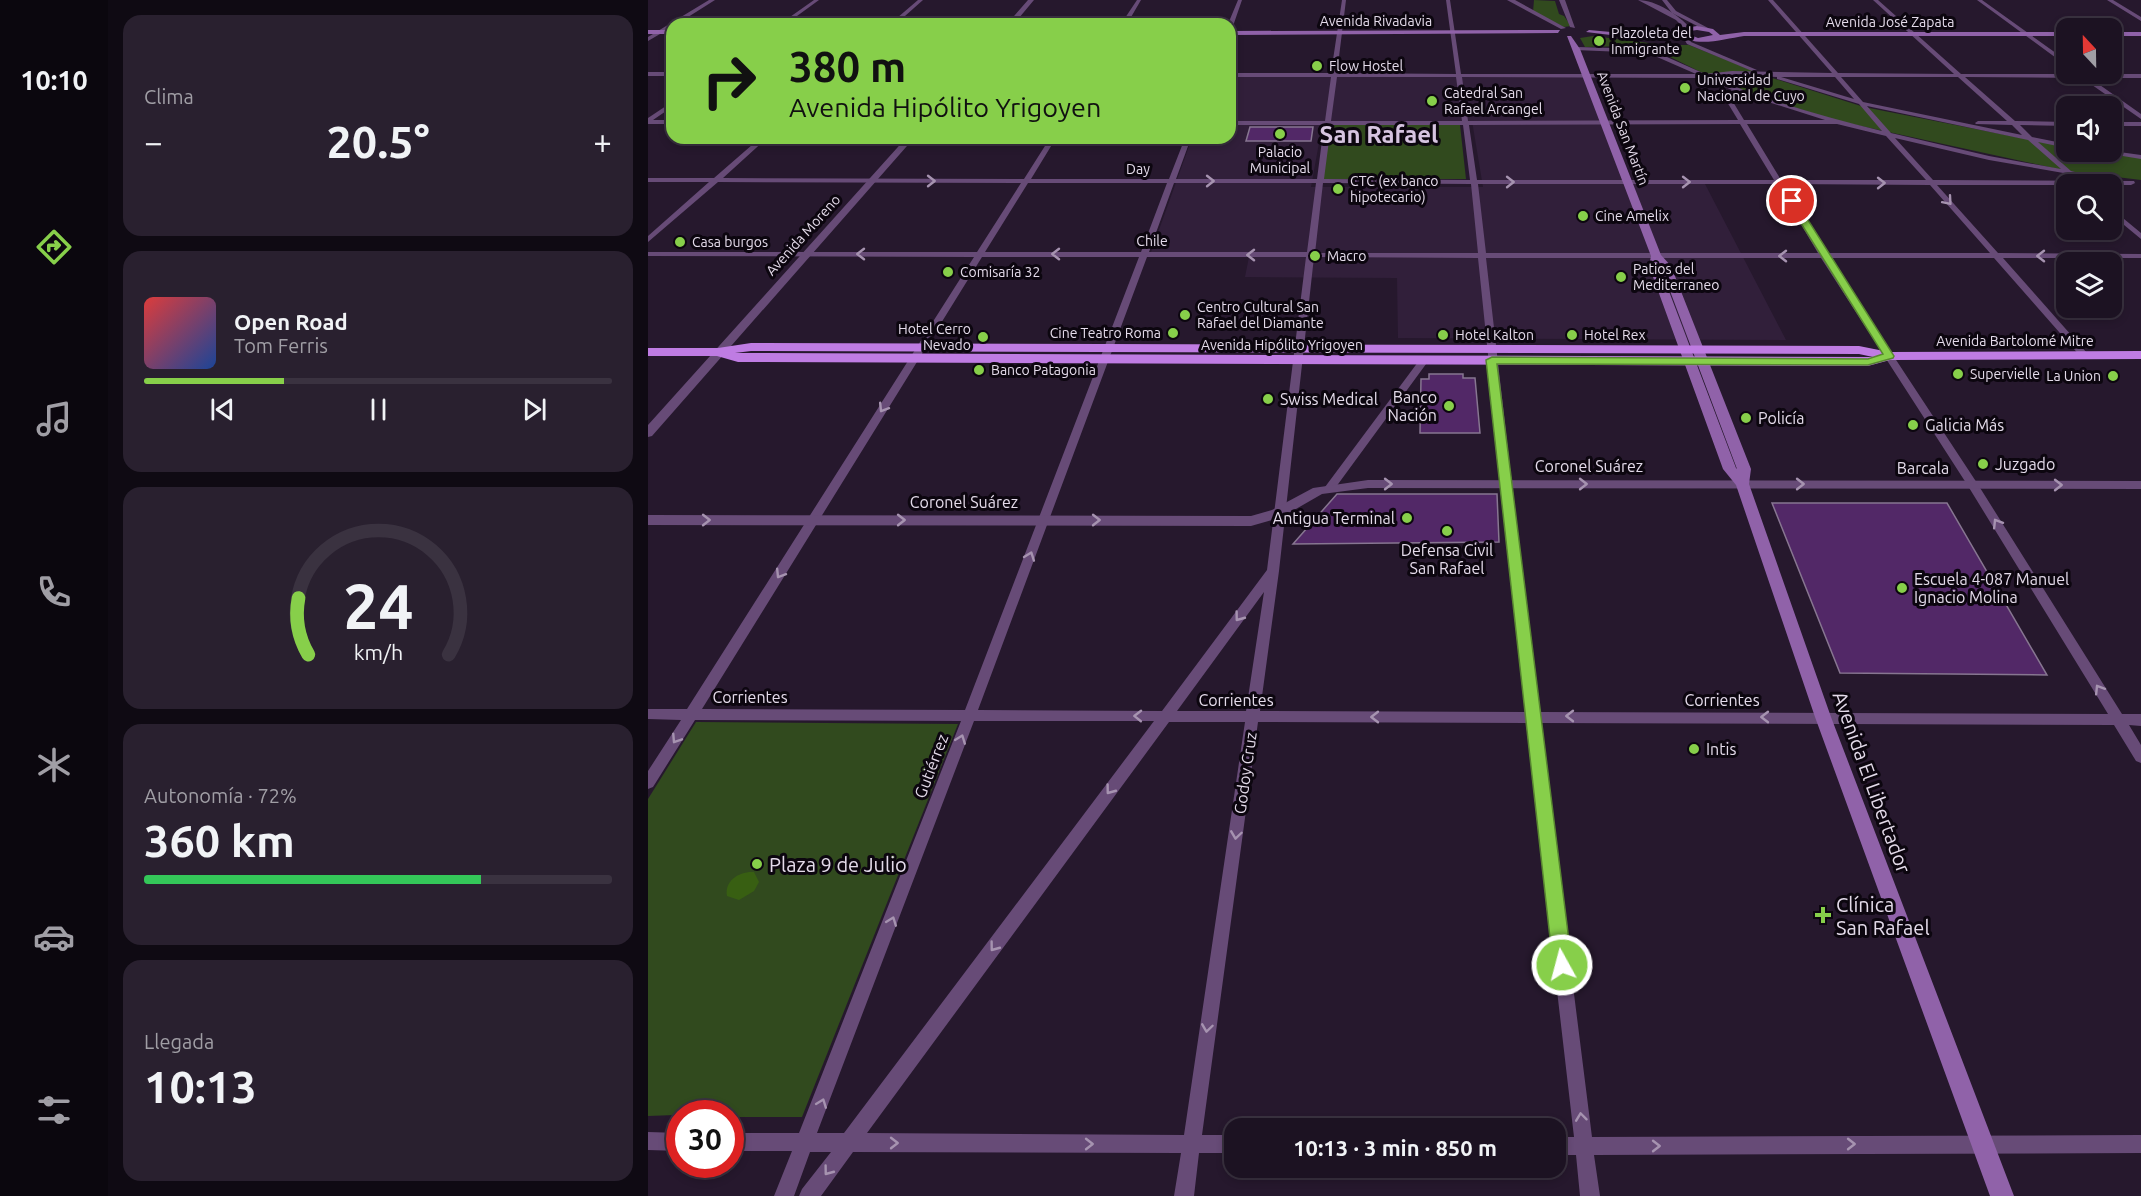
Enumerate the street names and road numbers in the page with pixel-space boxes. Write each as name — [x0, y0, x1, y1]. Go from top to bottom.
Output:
street label: Avenida Rivadavia — [1320, 13, 1432, 29]
street label: Avenida José Zapata — [1826, 14, 1954, 30]
street label: Avenida San Martín — [1594, 69, 1652, 187]
street label: Day — [1126, 161, 1150, 177]
street label: Avenida Moreno — [763, 191, 843, 279]
street label: Chile — [1136, 233, 1168, 249]
street label: Avenida Bartolomé Mitre — [1936, 333, 2094, 349]
street label: Avenida Hipólito Yrigoyen — [1201, 337, 1363, 353]
street label: Coronel Suárez — [1535, 457, 1643, 475]
street label: Barcala — [1897, 459, 1949, 477]
street label: Coronel Suárez — [910, 493, 1018, 511]
street label: Corrientes — [712, 688, 788, 706]
street label: Avenida El Libertador — [1828, 688, 1916, 876]
street label: Corrientes — [1198, 691, 1274, 709]
street label: Corrientes — [1684, 691, 1760, 709]
street label: Gutiérrez — [911, 731, 951, 801]
street label: Godoy Cruz — [1230, 731, 1260, 815]

